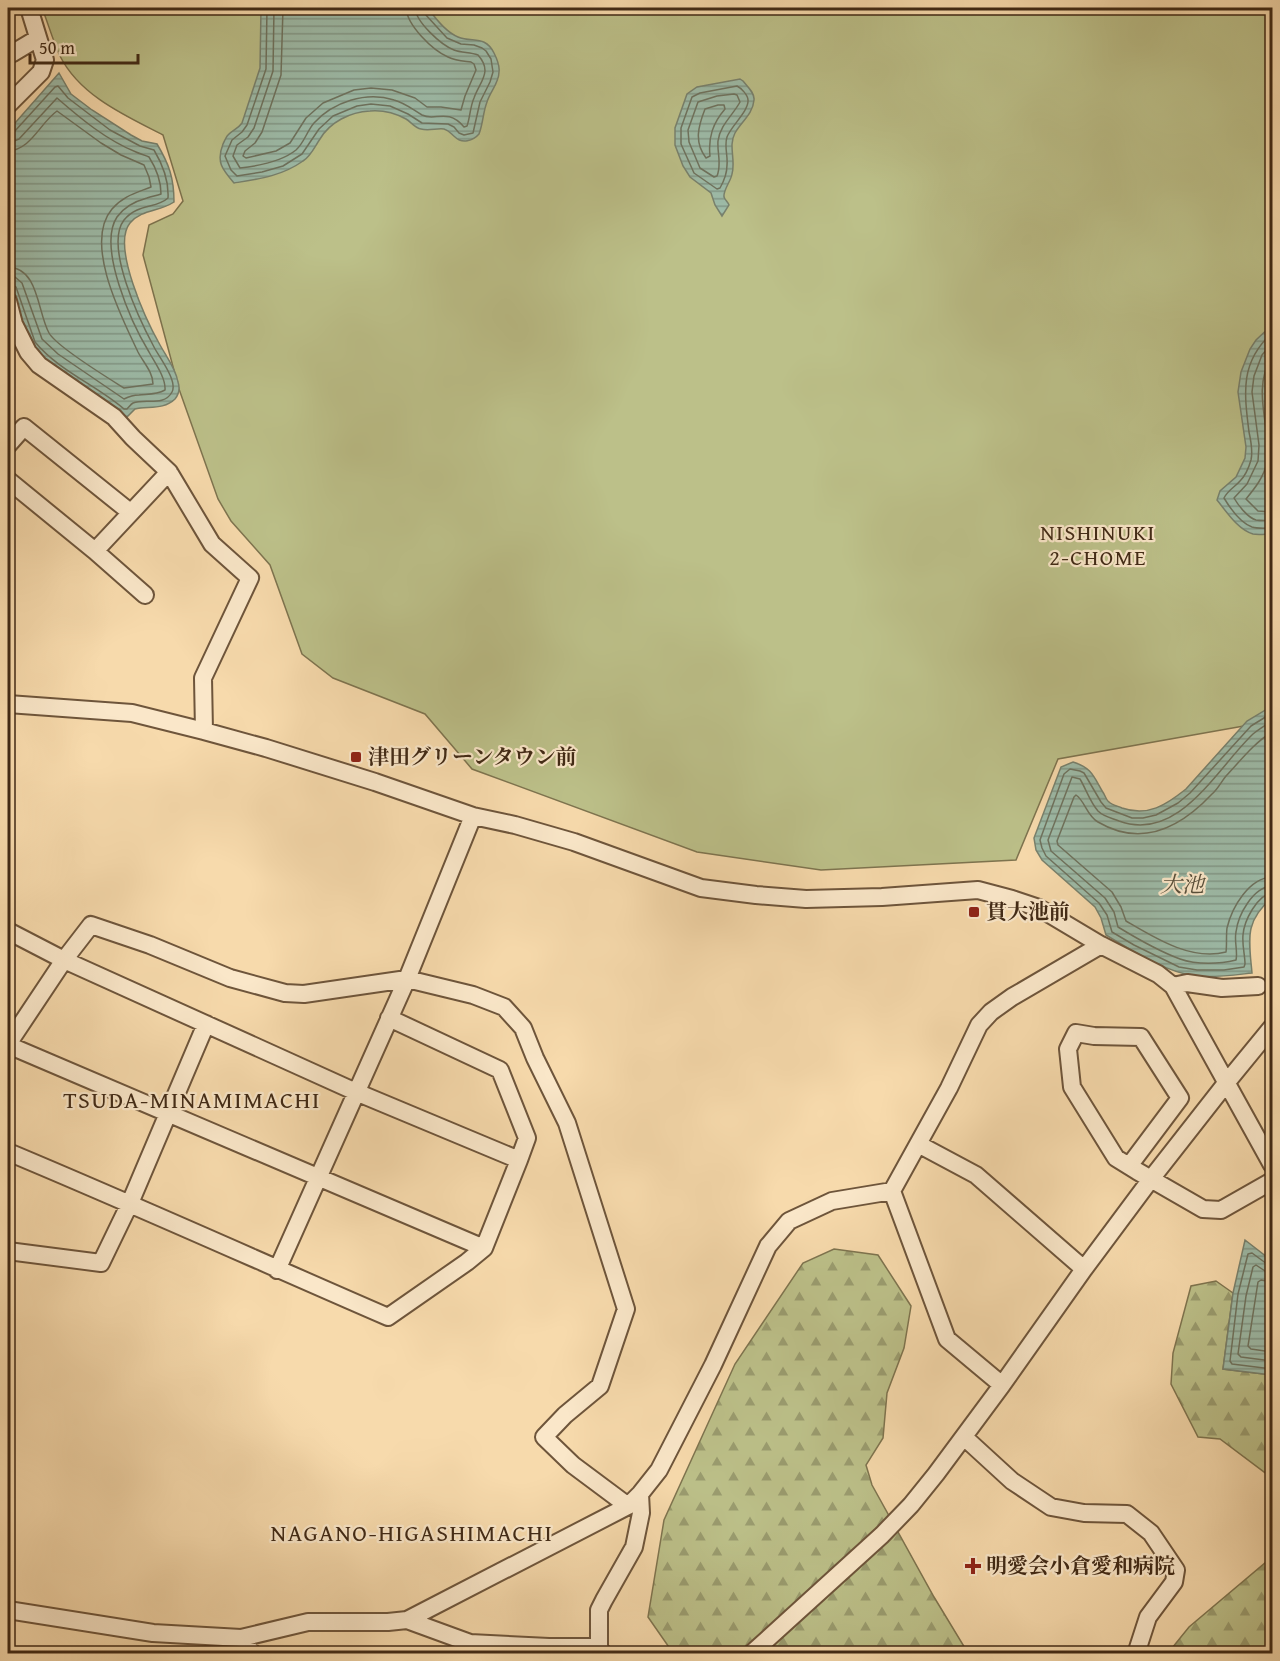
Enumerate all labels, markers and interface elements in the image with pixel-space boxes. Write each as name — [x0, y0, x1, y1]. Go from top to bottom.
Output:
scale bar — [30, 27, 138, 65]
text: 50 m — [39, 34, 75, 61]
district label: NISHINUKI 2-CHOME — [1040, 516, 1156, 573]
place label: 津田グリーンタウン前 — [368, 741, 577, 772]
marker: 津田グリーンタウン前 — [349, 750, 363, 764]
water label: 大池 — [1160, 868, 1207, 900]
place label: 貫大池前 — [986, 896, 1070, 927]
marker: 貫大池前 — [967, 905, 981, 919]
district label: TSUDA-MINAMIMACHI — [63, 1082, 321, 1117]
district label: NAGANO-HIGASHIMACHI — [271, 1515, 553, 1550]
place label: 明愛会小倉愛和病院 — [986, 1550, 1175, 1581]
marker: 明愛会小倉愛和病院 — [964, 1557, 982, 1575]

